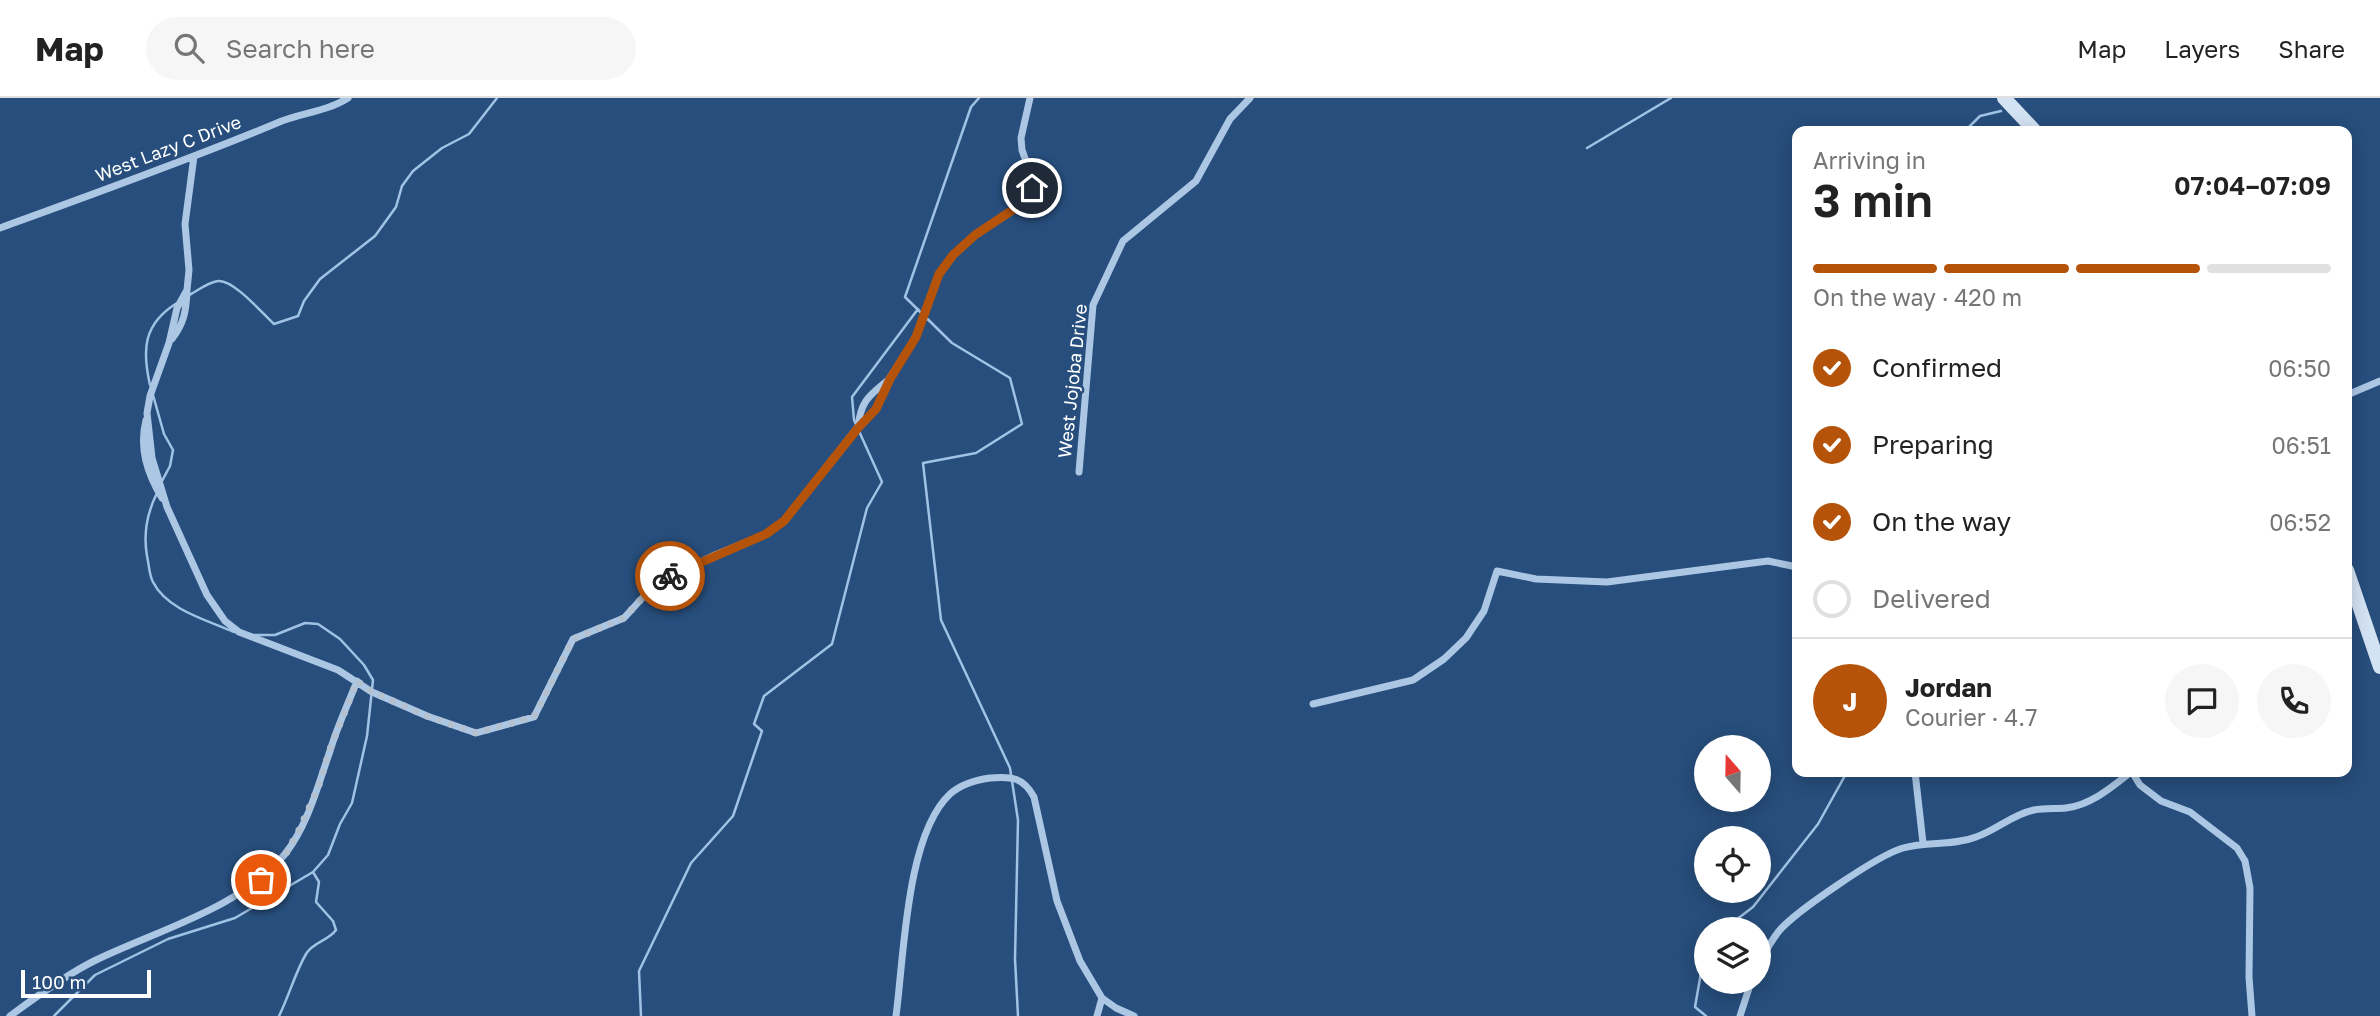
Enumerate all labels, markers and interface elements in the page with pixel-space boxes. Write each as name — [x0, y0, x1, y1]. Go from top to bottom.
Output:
search box — [146, 17, 636, 80]
text: Map — [35, 29, 104, 68]
icon: search — [170, 29, 208, 67]
text: Search here — [226, 33, 375, 64]
text: Map — [2077, 34, 2126, 63]
text: Layers — [2164, 34, 2240, 63]
text: Share — [2278, 34, 2345, 63]
street label: West Lazy C Drive — [92, 110, 244, 186]
text: Arriving in — [1813, 146, 1926, 174]
pin — [1002, 158, 1062, 218]
icon: home — [1013, 169, 1051, 207]
text: 07:04–07:09 — [2174, 170, 2331, 201]
text: 3 min — [1813, 172, 1933, 227]
text: On the way · 420 m — [1813, 283, 2022, 311]
street label: West Jojoba Drive — [1053, 303, 1091, 459]
icon: check — [1813, 349, 1851, 387]
text: Confirmed — [1872, 352, 2002, 383]
text: 06:50 — [2268, 354, 2331, 382]
icon: check — [1813, 426, 1851, 464]
text: Preparing — [1872, 429, 1994, 460]
text: 06:51 — [2271, 431, 2331, 459]
icon: check — [1813, 503, 1851, 541]
text: On the way — [1872, 506, 2011, 537]
text: 06:52 — [2269, 508, 2331, 536]
courier — [635, 541, 705, 611]
icon: bike — [651, 557, 689, 595]
text: Delivered — [1872, 583, 1991, 614]
button: chat — [2165, 664, 2239, 738]
button: phone — [2257, 664, 2331, 738]
text: Jordan — [1905, 672, 1992, 703]
text: J — [1843, 686, 1857, 717]
text: Courier · 4.7 — [1905, 703, 2037, 731]
north arrow — [1694, 735, 1771, 812]
map controls — [1694, 735, 1771, 994]
button: locate — [1694, 826, 1771, 903]
pin — [231, 850, 291, 910]
icon: bag — [242, 861, 280, 899]
button: layers — [1694, 917, 1771, 994]
scale bar — [21, 967, 150, 999]
text: 100 m — [32, 970, 86, 993]

